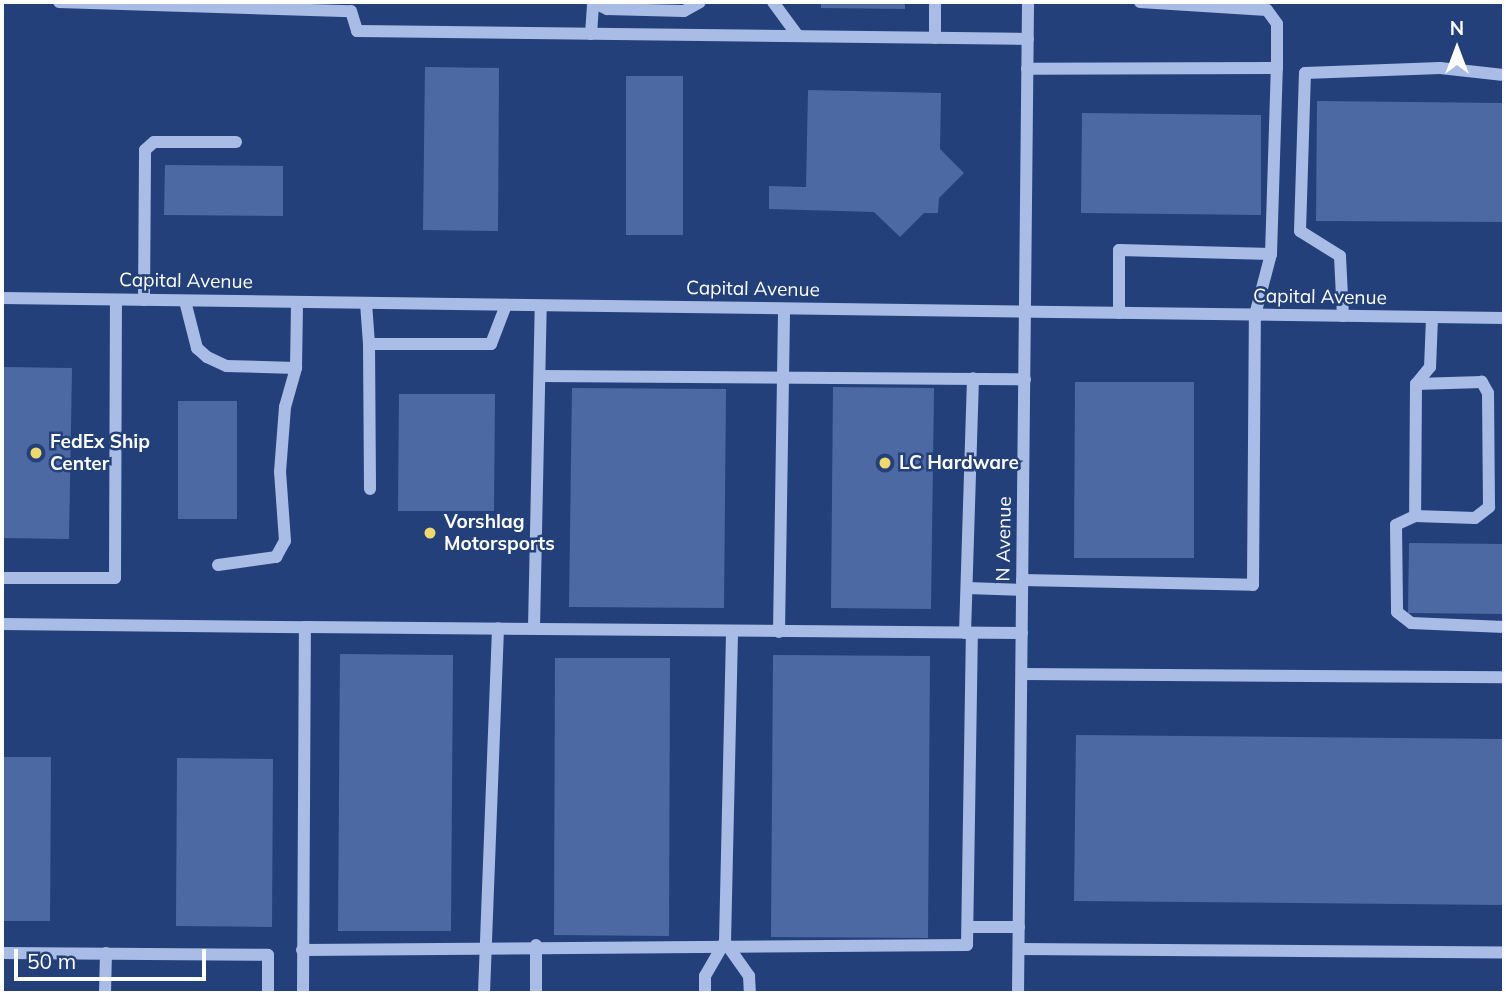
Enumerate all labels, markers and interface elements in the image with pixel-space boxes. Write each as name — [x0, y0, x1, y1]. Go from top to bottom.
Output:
north arrow — [1422, 14, 1492, 84]
text: N — [1450, 16, 1464, 40]
street label: Capital Avenue — [119, 268, 253, 294]
street label: Capital Avenue — [686, 276, 820, 302]
street label: Capital Avenue — [1253, 284, 1387, 310]
place label: FedEx Ship Center — [50, 431, 150, 475]
marker: FedEx Ship Center — [28, 445, 44, 461]
place label: LC Hardware — [899, 452, 1019, 474]
marker: LC Hardware — [877, 455, 893, 471]
street label: N Avenue — [992, 496, 1016, 582]
place label: Vorshlag Motorsports — [444, 511, 555, 555]
marker: Vorshlag Motorsports — [422, 525, 438, 541]
scale bar — [18, 936, 210, 980]
text: 50 m — [27, 948, 76, 974]

